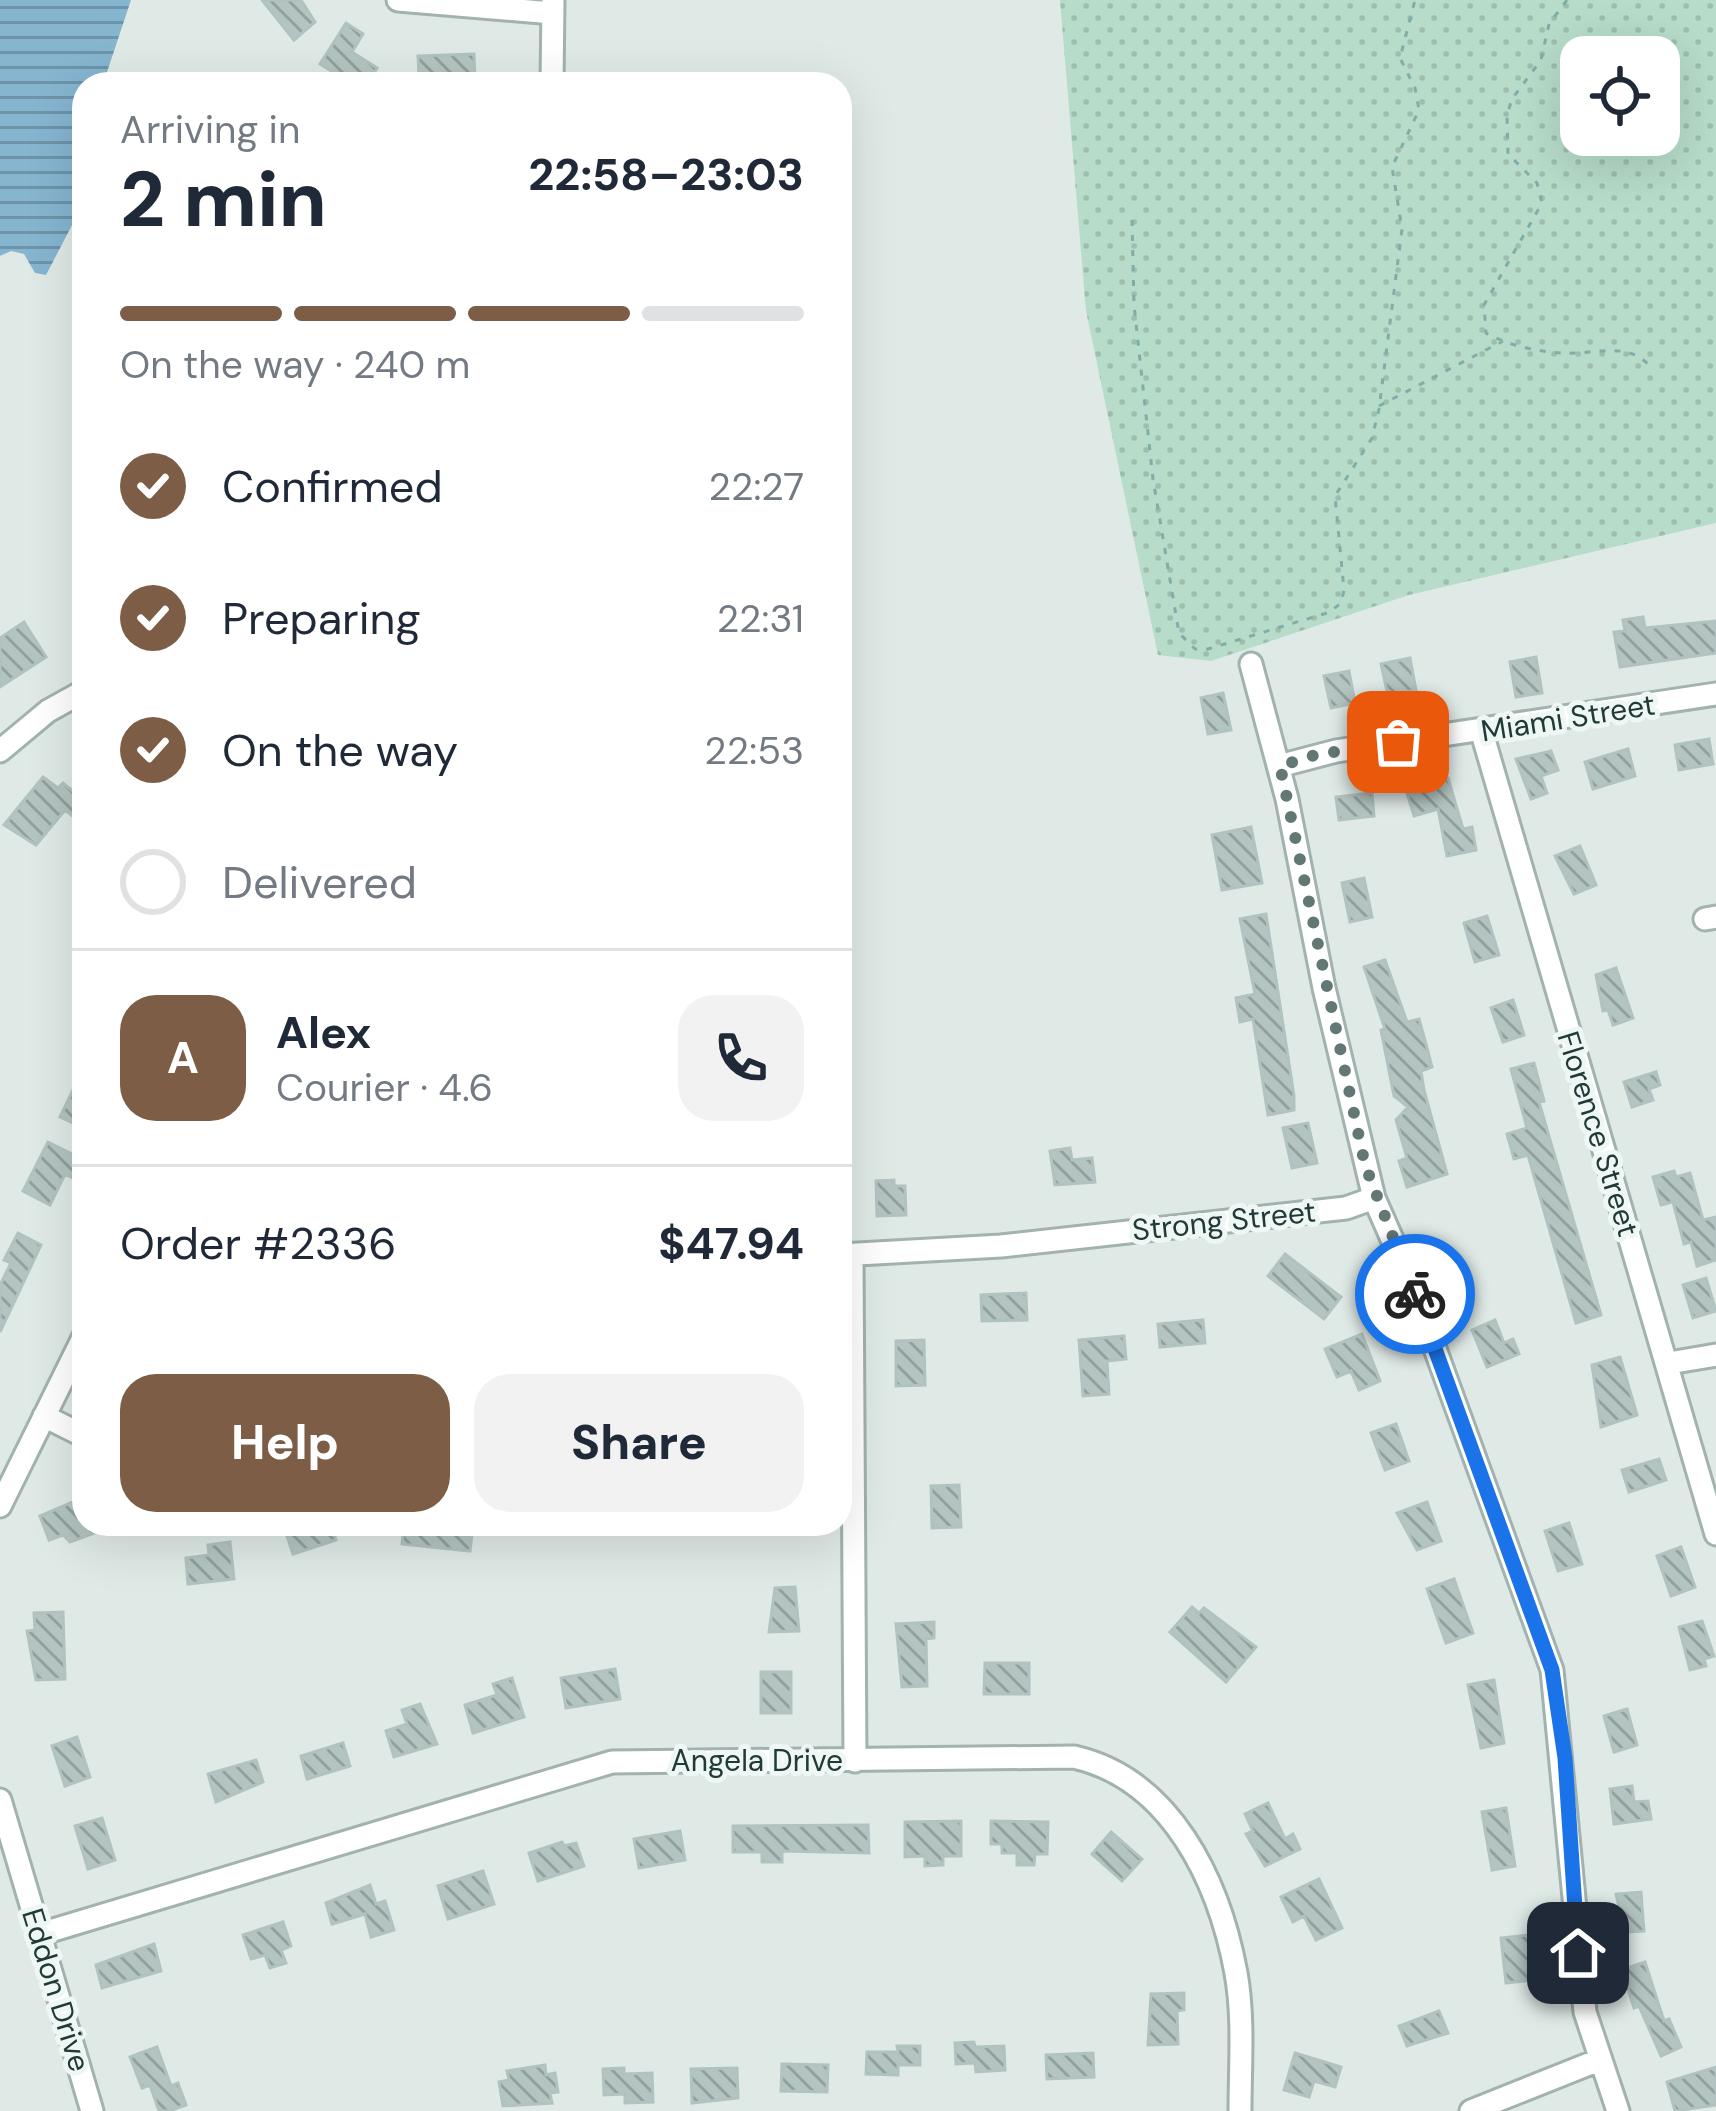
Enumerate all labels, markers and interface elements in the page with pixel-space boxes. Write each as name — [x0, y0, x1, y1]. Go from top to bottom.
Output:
map controls — [1560, 36, 1680, 156]
button: locate — [1560, 36, 1680, 156]
text: Arriving in — [120, 104, 300, 155]
text: 22:58–23:03 — [528, 145, 804, 204]
text: 2 min — [120, 149, 327, 250]
text: On the way · 240 m — [120, 339, 470, 390]
icon: check — [120, 453, 186, 519]
text: Confirmed — [222, 457, 443, 516]
text: 22:27 — [709, 461, 804, 512]
icon: check — [120, 585, 186, 651]
text: Preparing — [222, 589, 421, 648]
text: 22:31 — [717, 593, 804, 644]
street label: Miami Street — [1478, 685, 1658, 751]
pin — [1347, 691, 1449, 793]
icon: bag — [1365, 709, 1431, 775]
icon: check — [120, 717, 186, 783]
text: On the way — [222, 721, 458, 780]
text: 22:53 — [704, 725, 804, 776]
text: Delivered — [222, 853, 417, 912]
button: phone — [678, 995, 804, 1121]
text: Alex — [276, 1003, 371, 1062]
street label: Florence Street — [1549, 1027, 1648, 1241]
text: A — [167, 1028, 199, 1087]
text: Courier · 4.6 — [276, 1062, 493, 1113]
street label: Strong Street — [1130, 1191, 1318, 1250]
text: Order #2336 — [120, 1214, 397, 1273]
text: $47.94 — [658, 1214, 804, 1273]
courier — [1355, 1234, 1475, 1354]
icon: bike — [1382, 1261, 1448, 1327]
button: Help — [120, 1374, 450, 1512]
button: Share — [474, 1374, 804, 1512]
street label: Angela Drive — [671, 1741, 843, 1780]
pin — [1527, 1902, 1629, 2004]
street label: Eddon Drive — [13, 1904, 100, 2076]
icon: home — [1545, 1920, 1611, 1986]

